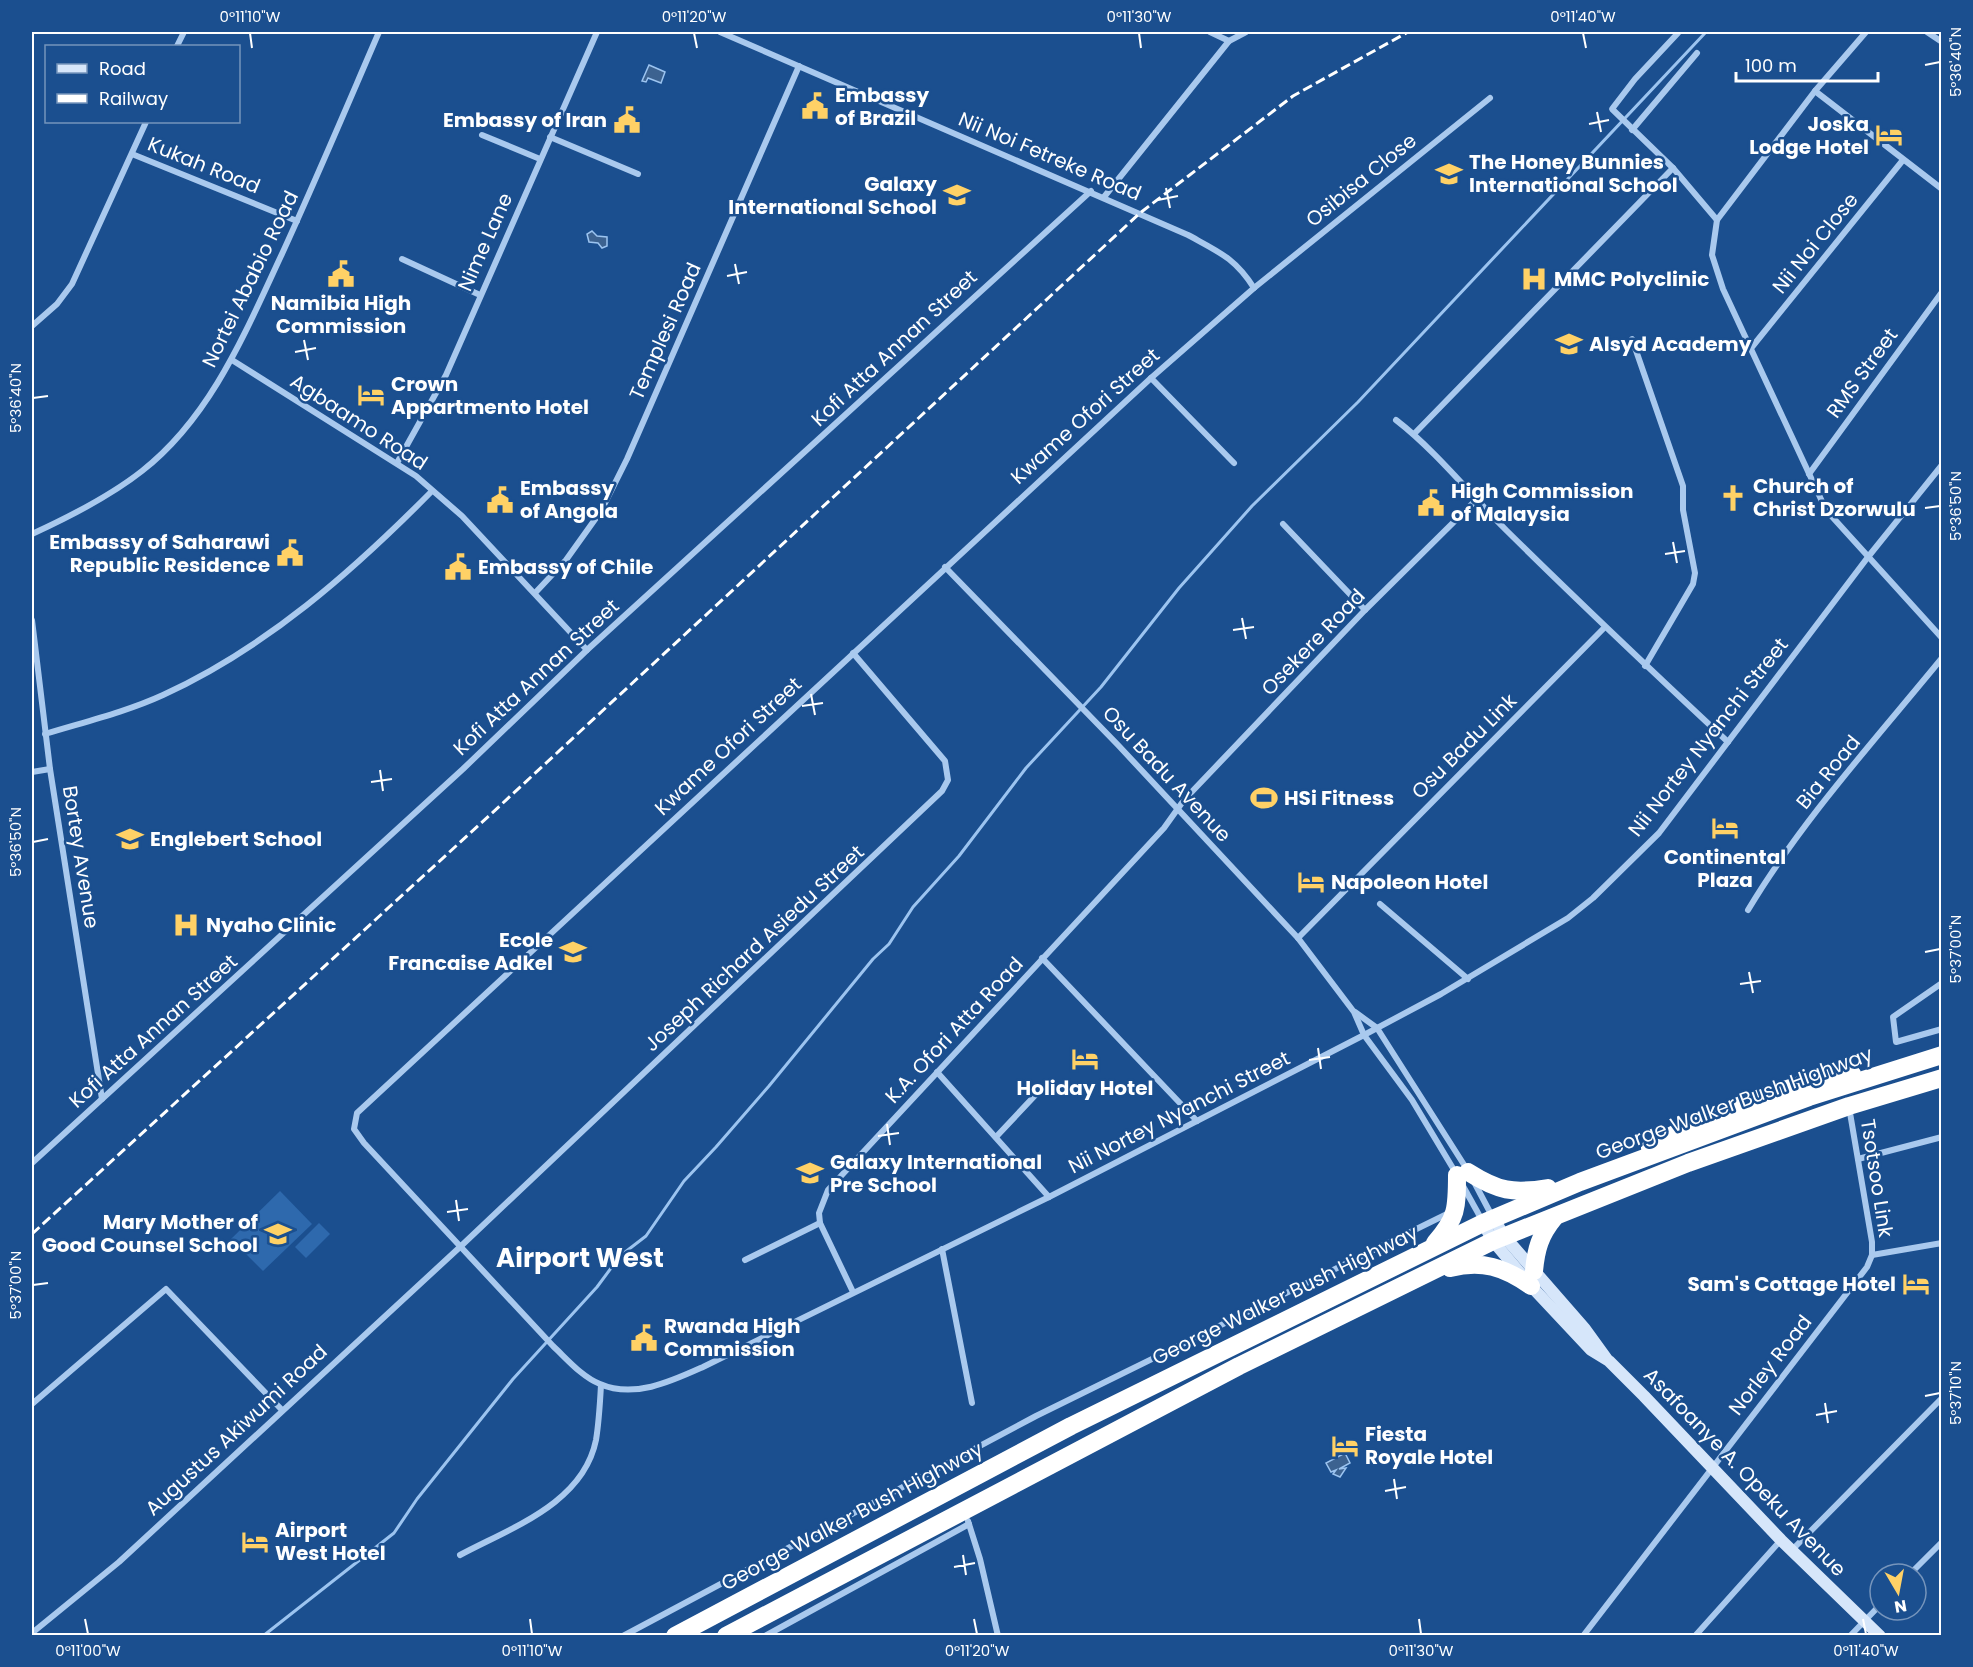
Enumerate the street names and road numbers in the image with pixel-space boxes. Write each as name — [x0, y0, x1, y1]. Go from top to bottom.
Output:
street label: Nii Noi Fetreke Road — [954, 105, 1146, 207]
street label: Osibisa Close — [1300, 127, 1422, 233]
street label: Kukah Road — [144, 130, 264, 200]
street label: Nortei Ababio Road — [195, 186, 305, 372]
street label: Nii Noi Close — [1766, 187, 1864, 299]
street label: Nime Lane — [451, 188, 519, 296]
street label: Templesi Road — [622, 258, 708, 404]
street label: Kofi Atta Annan Street — [805, 263, 983, 433]
street label: RMS Street — [1820, 322, 1904, 424]
street label: Kwame Ofori Street — [1004, 341, 1166, 491]
street label: Agbaamo Road — [285, 367, 433, 477]
street label: Osekere Road — [1255, 582, 1371, 702]
street label: Kofi Atta Annan Street — [447, 592, 625, 762]
street label: Nii Nortey Nyanchi Street — [1621, 632, 1795, 842]
street label: Kwame Ofori Street — [648, 670, 808, 822]
street label: Osu Badu Link — [1405, 687, 1523, 805]
street label: Osu Badu Avenue — [1096, 700, 1238, 848]
street label: Bia Road — [1789, 729, 1867, 815]
street label: Bortey Avenue — [56, 784, 106, 930]
street label: Joseph Richard Asiedu Street — [638, 838, 870, 1058]
street label: Kofi Atta Annan Street — [63, 948, 243, 1114]
street label: K.A. Ofori Atta Road — [879, 951, 1029, 1109]
street label: George Walker Bush Highway — [1592, 1040, 1876, 1166]
street label: Nii Nortey Nyanchi Street — [1063, 1044, 1295, 1180]
street label: Tsotsoo Link — [1854, 1117, 1900, 1240]
street label: George Walker Bush Highway — [1147, 1218, 1423, 1372]
street label: Norley Road — [1722, 1309, 1818, 1421]
street label: Augustus Akiwumi Road — [139, 1338, 333, 1522]
street label: Asafoanye A. Opeku Avenue — [1638, 1361, 1852, 1583]
street label: George Walker Bush Highway — [716, 1435, 988, 1597]

